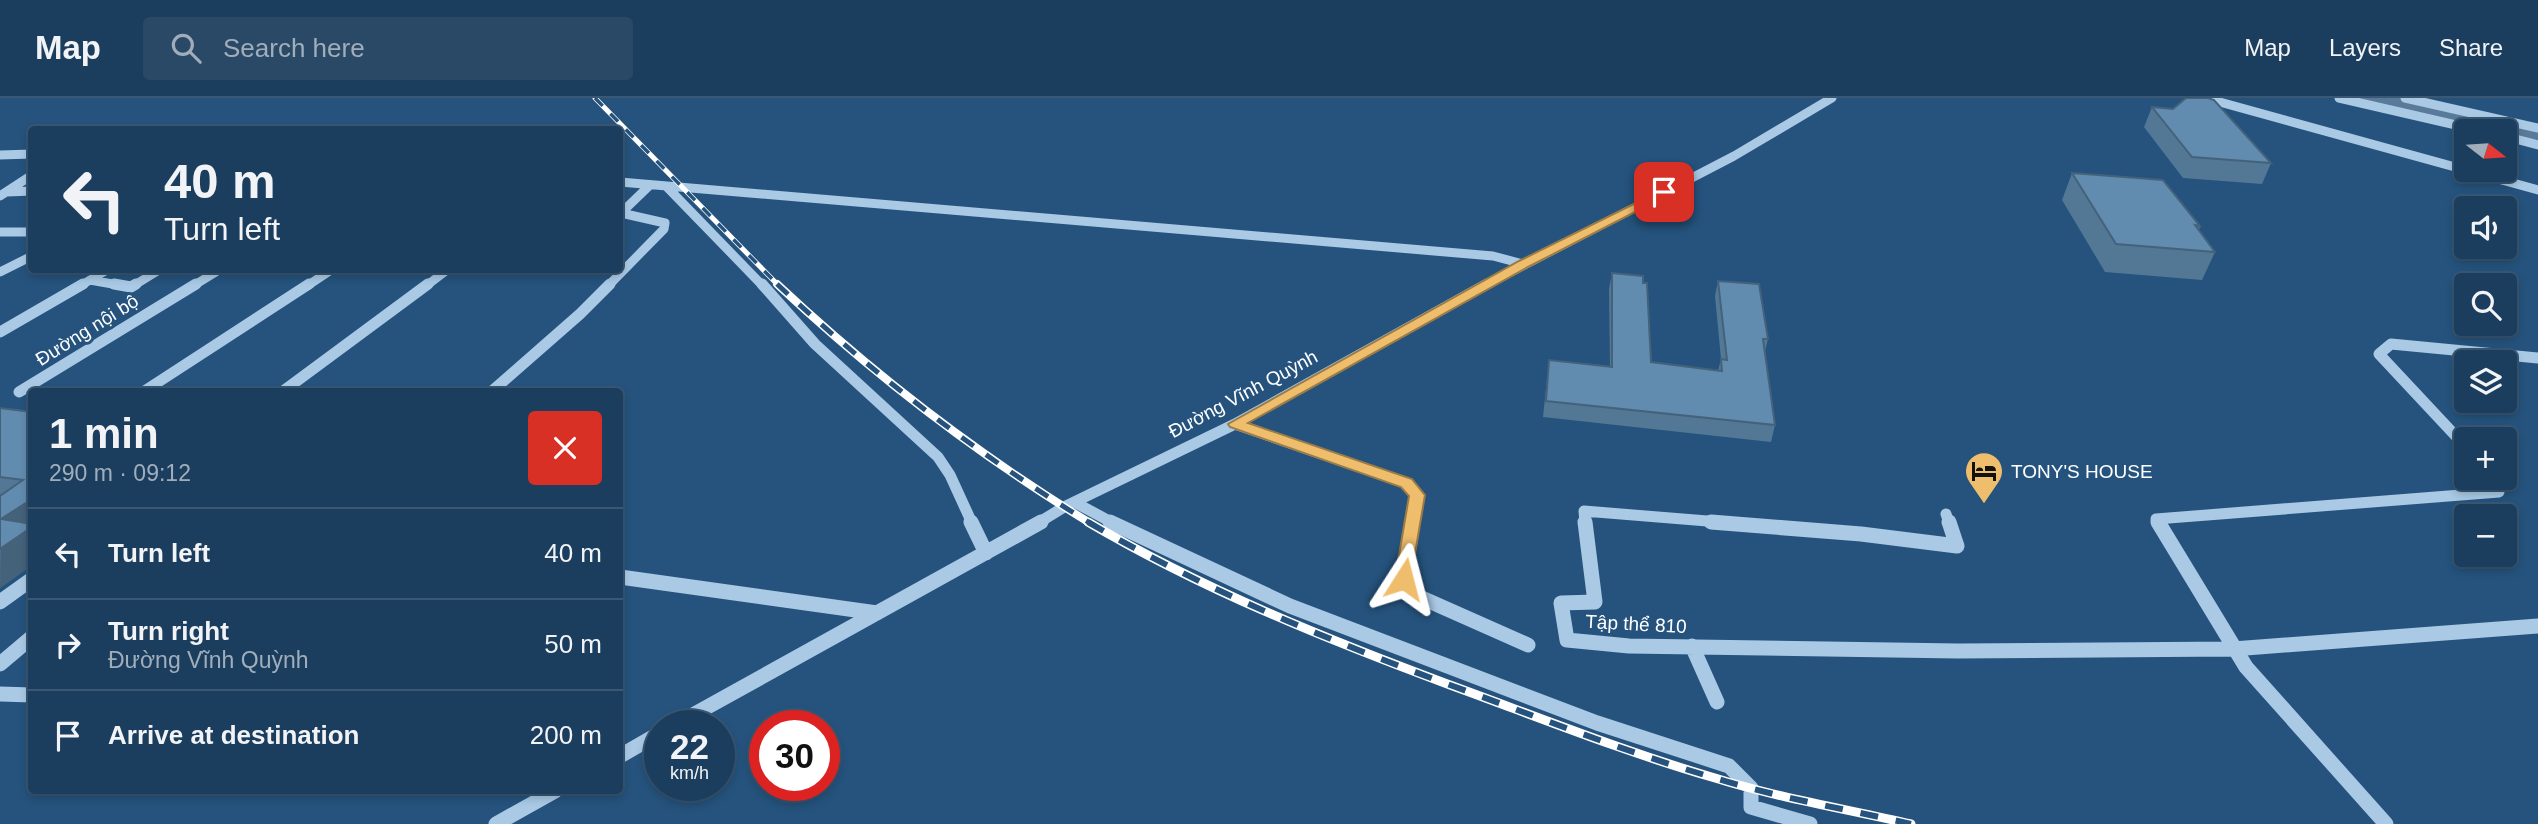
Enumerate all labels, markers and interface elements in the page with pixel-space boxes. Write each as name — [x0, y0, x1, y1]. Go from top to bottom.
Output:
search box — [143, 17, 633, 80]
text: Map — [35, 29, 101, 66]
icon: search — [167, 29, 205, 67]
text: Search here — [223, 33, 365, 63]
text: Map — [2244, 34, 2291, 61]
text: Layers — [2329, 34, 2401, 61]
text: Share — [2439, 34, 2503, 61]
north arrow — [2454, 119, 2516, 182]
map controls — [2454, 119, 2517, 567]
icon: left — [49, 154, 140, 245]
text: 40 m — [164, 154, 276, 208]
pin — [1634, 162, 1694, 222]
icon: arrive — [1645, 173, 1683, 211]
button: sound — [2454, 196, 2517, 259]
text: Turn left — [164, 211, 280, 247]
button: search — [2454, 273, 2517, 336]
street label: Đường nội bộ — [32, 290, 142, 370]
street label: Đường Vĩnh Quỳnh — [1165, 346, 1321, 442]
button: layers — [2454, 350, 2517, 413]
text: 1 min — [49, 410, 159, 457]
button: close — [528, 411, 602, 485]
button: + — [2454, 427, 2517, 490]
hotel icon: TONY'S HOUSE — [1963, 450, 2005, 505]
text: 290 m · 09:12 — [49, 460, 191, 486]
place label: TONY'S HOUSE — [2011, 461, 2153, 482]
button: − — [2454, 504, 2517, 567]
icon: left — [49, 535, 87, 573]
text: Turn left — [108, 538, 210, 568]
text: 40 m — [544, 538, 602, 568]
position arrow — [1367, 542, 1441, 616]
street label: Tập thể 810 — [1585, 611, 1687, 637]
text: Turn right — [108, 616, 229, 646]
icon: right — [49, 626, 87, 664]
text: 50 m — [544, 629, 602, 659]
text: Đường Vĩnh Quỳnh — [108, 647, 309, 673]
speed limit sign: 30 — [749, 710, 840, 801]
icon: arrive — [49, 717, 87, 755]
text: Arrive at destination — [108, 720, 359, 750]
text: 200 m — [530, 720, 602, 750]
text: 22 — [670, 727, 709, 766]
text: km/h — [670, 763, 709, 783]

